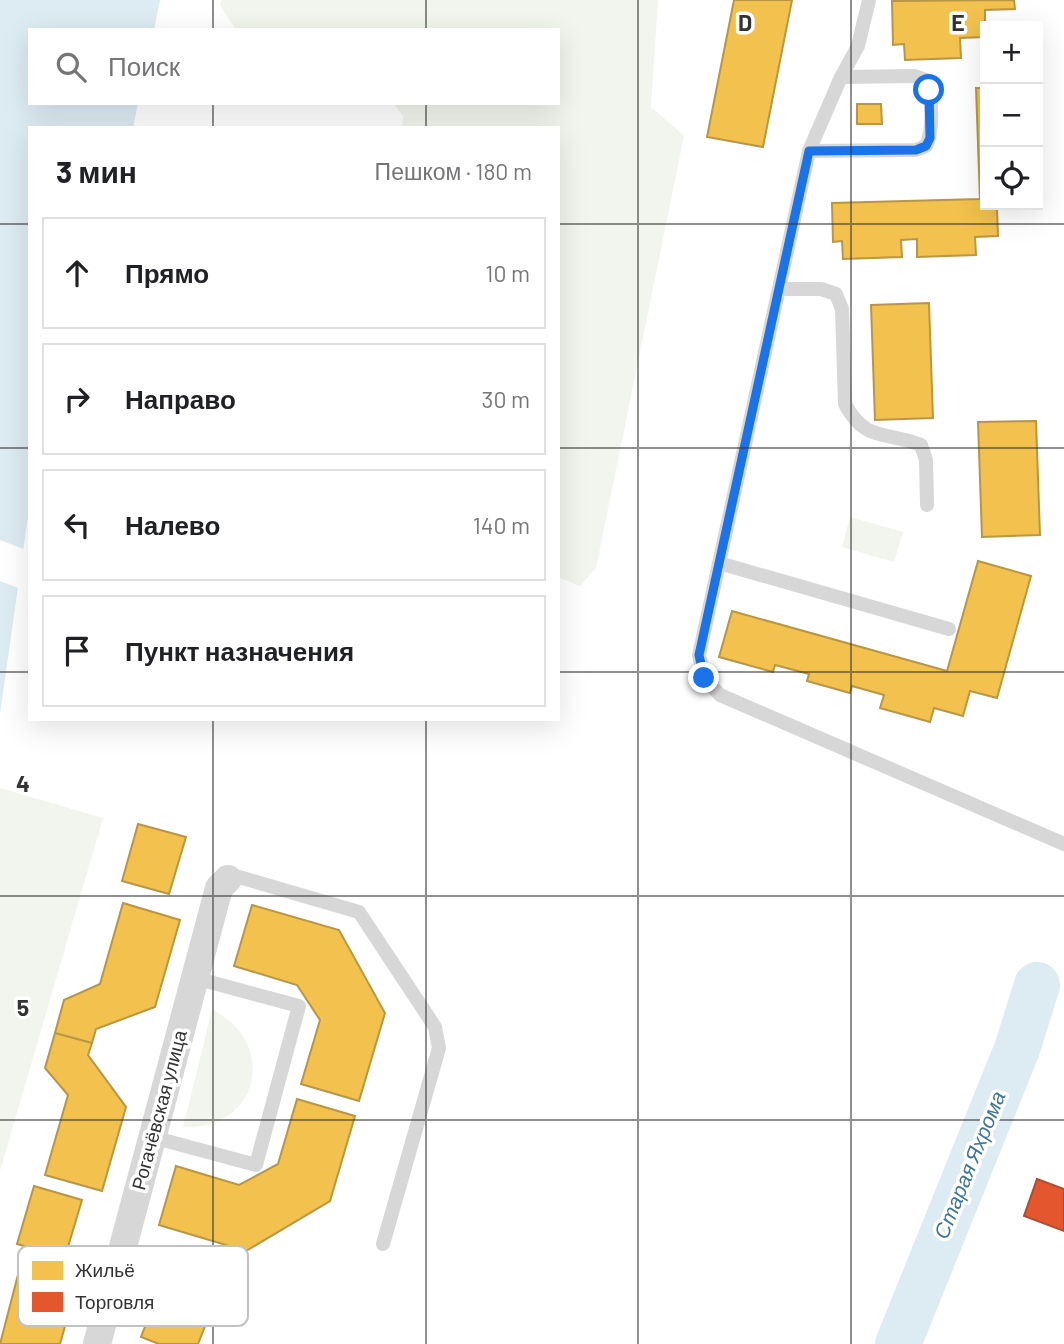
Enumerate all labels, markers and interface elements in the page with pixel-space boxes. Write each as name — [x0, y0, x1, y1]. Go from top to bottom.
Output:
text: D — [738, 8, 752, 36]
text: E — [951, 8, 965, 36]
map controls — [980, 21, 1043, 210]
button: + — [980, 21, 1043, 84]
search box — [28, 28, 560, 105]
icon: search — [52, 48, 90, 86]
text: Поиск — [108, 50, 180, 81]
route start — [913, 74, 944, 105]
button: − — [980, 84, 1043, 147]
button: locate — [980, 147, 1043, 210]
text: 3 мин — [56, 153, 137, 189]
text: Пешком · 180 m — [375, 157, 532, 185]
icon: ahead — [58, 254, 96, 292]
text: Прямо — [125, 257, 209, 288]
text: 10 m — [485, 259, 530, 287]
icon: right — [58, 380, 96, 418]
text: Направо — [125, 383, 236, 414]
text: 30 m — [482, 385, 530, 413]
icon: left — [58, 506, 96, 544]
text: Налево — [125, 509, 220, 540]
text: 140 m — [473, 511, 530, 539]
icon: arrive — [58, 632, 96, 670]
text: Пункт назначения — [125, 635, 354, 666]
route end — [688, 662, 719, 693]
text: 4 — [16, 769, 30, 797]
text: 5 — [17, 993, 29, 1021]
street label: Рогачёвская улица — [126, 1027, 191, 1192]
water label: Старая Яхрома — [928, 1087, 1010, 1242]
legend — [18, 1246, 248, 1326]
text: Жильё — [75, 1258, 135, 1281]
text: Торговля — [75, 1290, 154, 1313]

